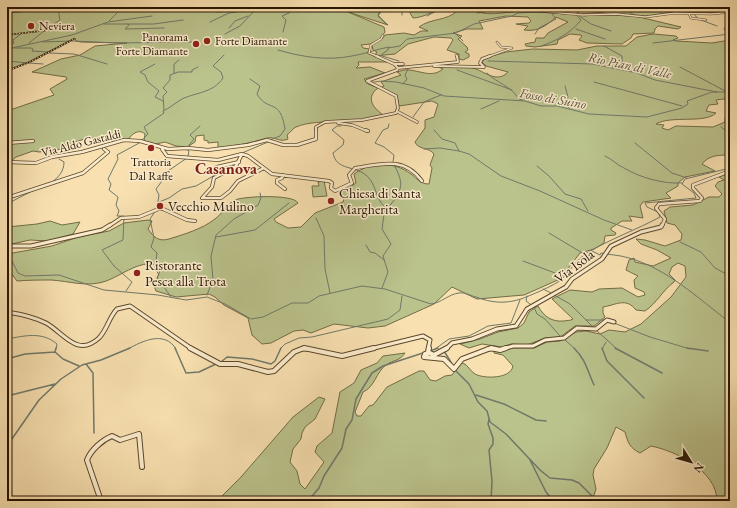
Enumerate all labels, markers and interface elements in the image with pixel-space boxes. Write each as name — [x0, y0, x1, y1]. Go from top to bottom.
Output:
place label: Neviera — [39, 18, 75, 34]
marker: Neviera — [26, 21, 36, 31]
place label: Panorama Forte Diamante — [116, 29, 188, 59]
place label: Forte Diamante — [215, 33, 288, 49]
marker: Forte Diamante — [202, 36, 212, 46]
marker: Panorama Forte Diamante — [191, 39, 201, 49]
water label: Rio Pian di Valle — [587, 48, 674, 83]
water label: Fosso di Suino — [517, 84, 588, 113]
street label: Via Aldo Gastaldi — [40, 125, 122, 161]
marker: Trattoria Dal Raffe — [146, 143, 156, 153]
place label: Trattoria Dal Raffe — [129, 154, 173, 184]
district label: Casanova — [195, 158, 258, 179]
place label: Chiesa di Santa Margherita — [339, 184, 421, 218]
marker: Chiesa di Santa Margherita — [326, 196, 336, 206]
place label: Vecchio Mulino — [168, 197, 254, 215]
marker: Vecchio Mulino — [155, 201, 165, 211]
street label: Via Isola — [550, 245, 598, 287]
place label: Ristorante Pesca alla Trota — [145, 256, 227, 290]
marker: Ristorante Pesca alla Trota — [132, 268, 142, 278]
north arrow — [671, 442, 711, 482]
text: N — [691, 460, 707, 476]

